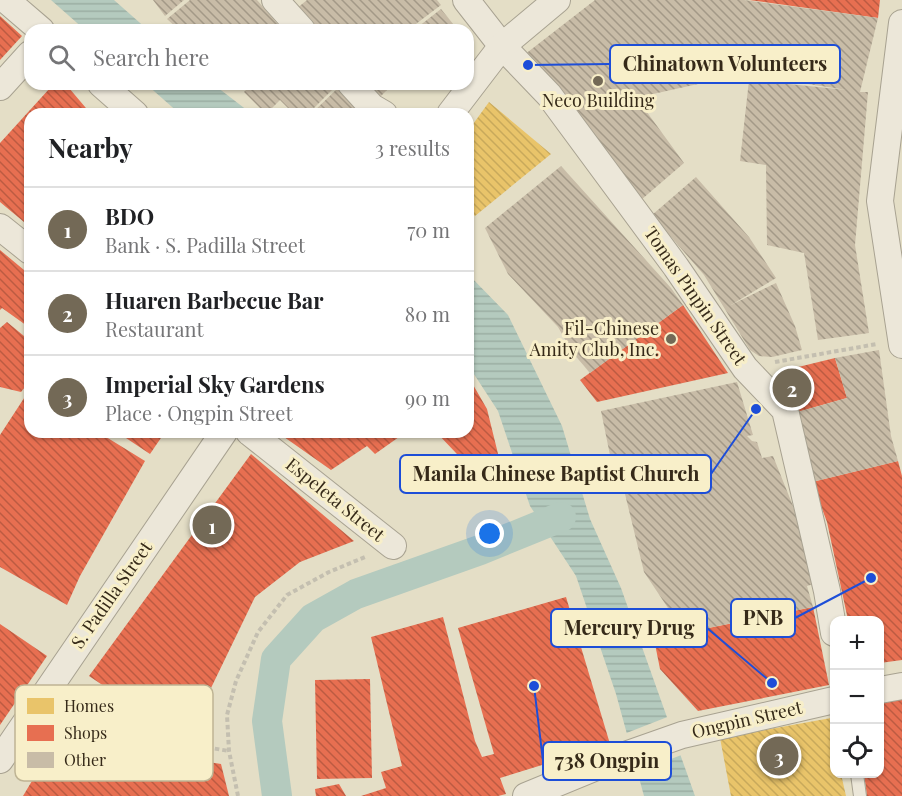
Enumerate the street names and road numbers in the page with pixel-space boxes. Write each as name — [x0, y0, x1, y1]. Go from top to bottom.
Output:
street label: Tomas Pinpin Street — [639, 222, 753, 370]
street label: Espeleta Street — [281, 452, 391, 547]
street label: S. Padilla Street — [65, 536, 157, 653]
street label: Ongpin Street — [689, 695, 805, 743]

